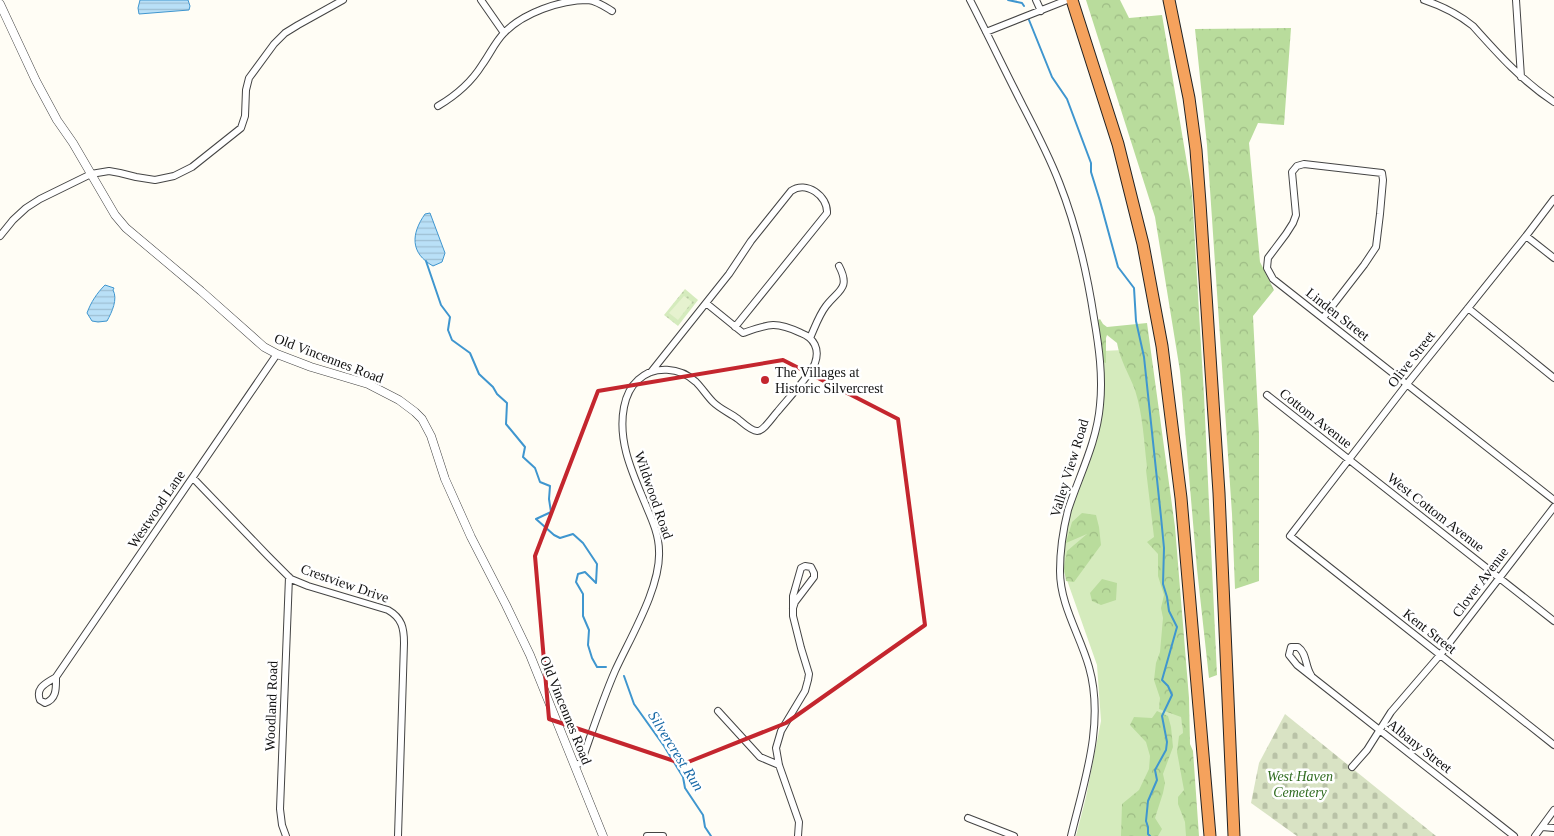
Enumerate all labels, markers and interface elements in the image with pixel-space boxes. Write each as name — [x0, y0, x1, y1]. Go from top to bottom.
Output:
street label: Linden Street — [1303, 285, 1372, 344]
street label: Olive Street — [1385, 328, 1438, 390]
street label: Old Vincennes Road — [272, 331, 385, 386]
place label: The Villages at Historic Silvercrest — [775, 365, 884, 396]
marker: The Villages at Historic Silvercrest — [759, 374, 771, 386]
street label: Cottom Avenue — [1277, 386, 1355, 451]
street label: Valley View Road — [1047, 417, 1091, 519]
street label: Wildwood Road — [632, 449, 676, 541]
street label: Westwood Lane — [125, 468, 188, 551]
street label: West Cottom Avenue — [1384, 470, 1487, 555]
street label: Clover Avenue — [1449, 545, 1511, 620]
street label: Crestview Drive — [299, 561, 391, 606]
street label: Kent Street — [1400, 606, 1459, 657]
street label: Old Vincennes Road — [537, 654, 594, 767]
street label: Woodland Road — [262, 661, 281, 751]
water label: Silvercrest Run — [645, 708, 707, 794]
street label: Albany Street — [1385, 717, 1455, 776]
park label: West Haven Cemetery — [1267, 769, 1333, 800]

